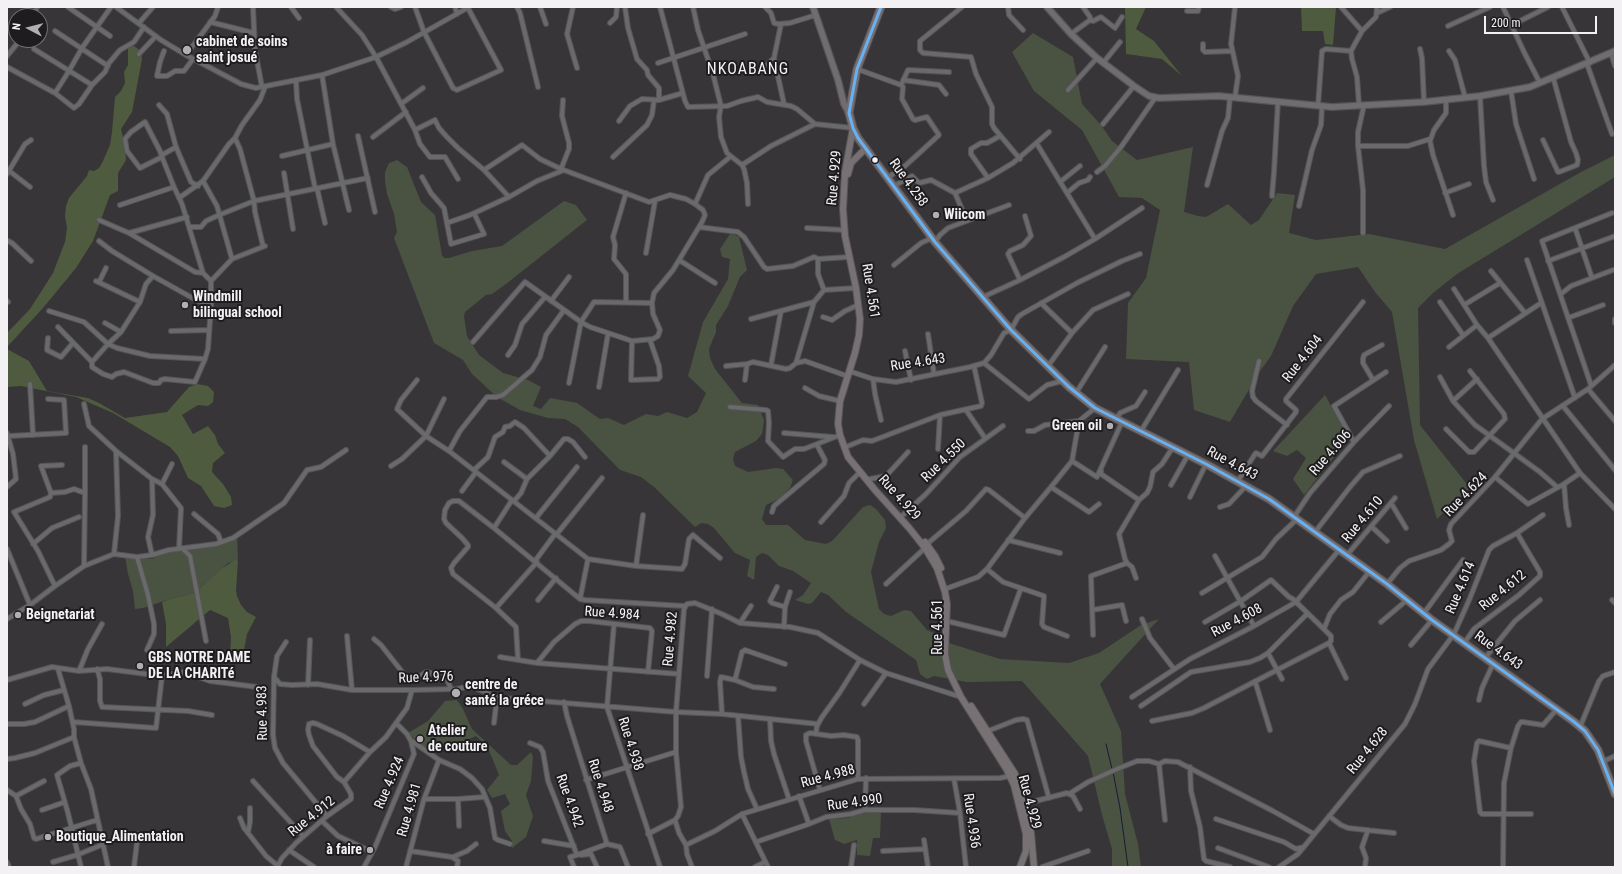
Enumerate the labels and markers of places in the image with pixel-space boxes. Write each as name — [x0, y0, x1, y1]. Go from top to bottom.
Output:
place label: cabinet de soins saint josué — [196, 34, 288, 66]
marker: cabinet de soins saint josué — [181, 44, 193, 56]
unlabelled marker — [870, 155, 880, 165]
place label: Wiicom — [944, 207, 985, 223]
marker: Wiicom — [931, 210, 941, 220]
place label: Windmill bilingual school — [193, 289, 282, 322]
marker: Windmill bilingual school — [180, 300, 190, 310]
place label: Green oil — [1052, 418, 1102, 434]
marker: Green oil — [1105, 421, 1115, 431]
place label: Beignetariat — [26, 607, 95, 623]
marker: Beignetariat — [13, 610, 23, 620]
place label: GBS NOTRE DAME DE LA CHARITé — [148, 650, 250, 682]
marker: GBS NOTRE DAME DE LA CHARITé — [135, 661, 145, 671]
place label: centre de santé la gréce — [465, 677, 544, 710]
marker: centre de santé la gréce — [450, 687, 462, 699]
place label: Atelier de couture — [428, 723, 488, 756]
marker: Atelier de couture — [415, 734, 425, 744]
place label: Boutique_Alimentation — [56, 829, 184, 845]
marker: Boutique_Alimentation — [43, 832, 53, 842]
place label: à faire — [326, 842, 362, 858]
marker: à faire — [365, 845, 375, 855]

